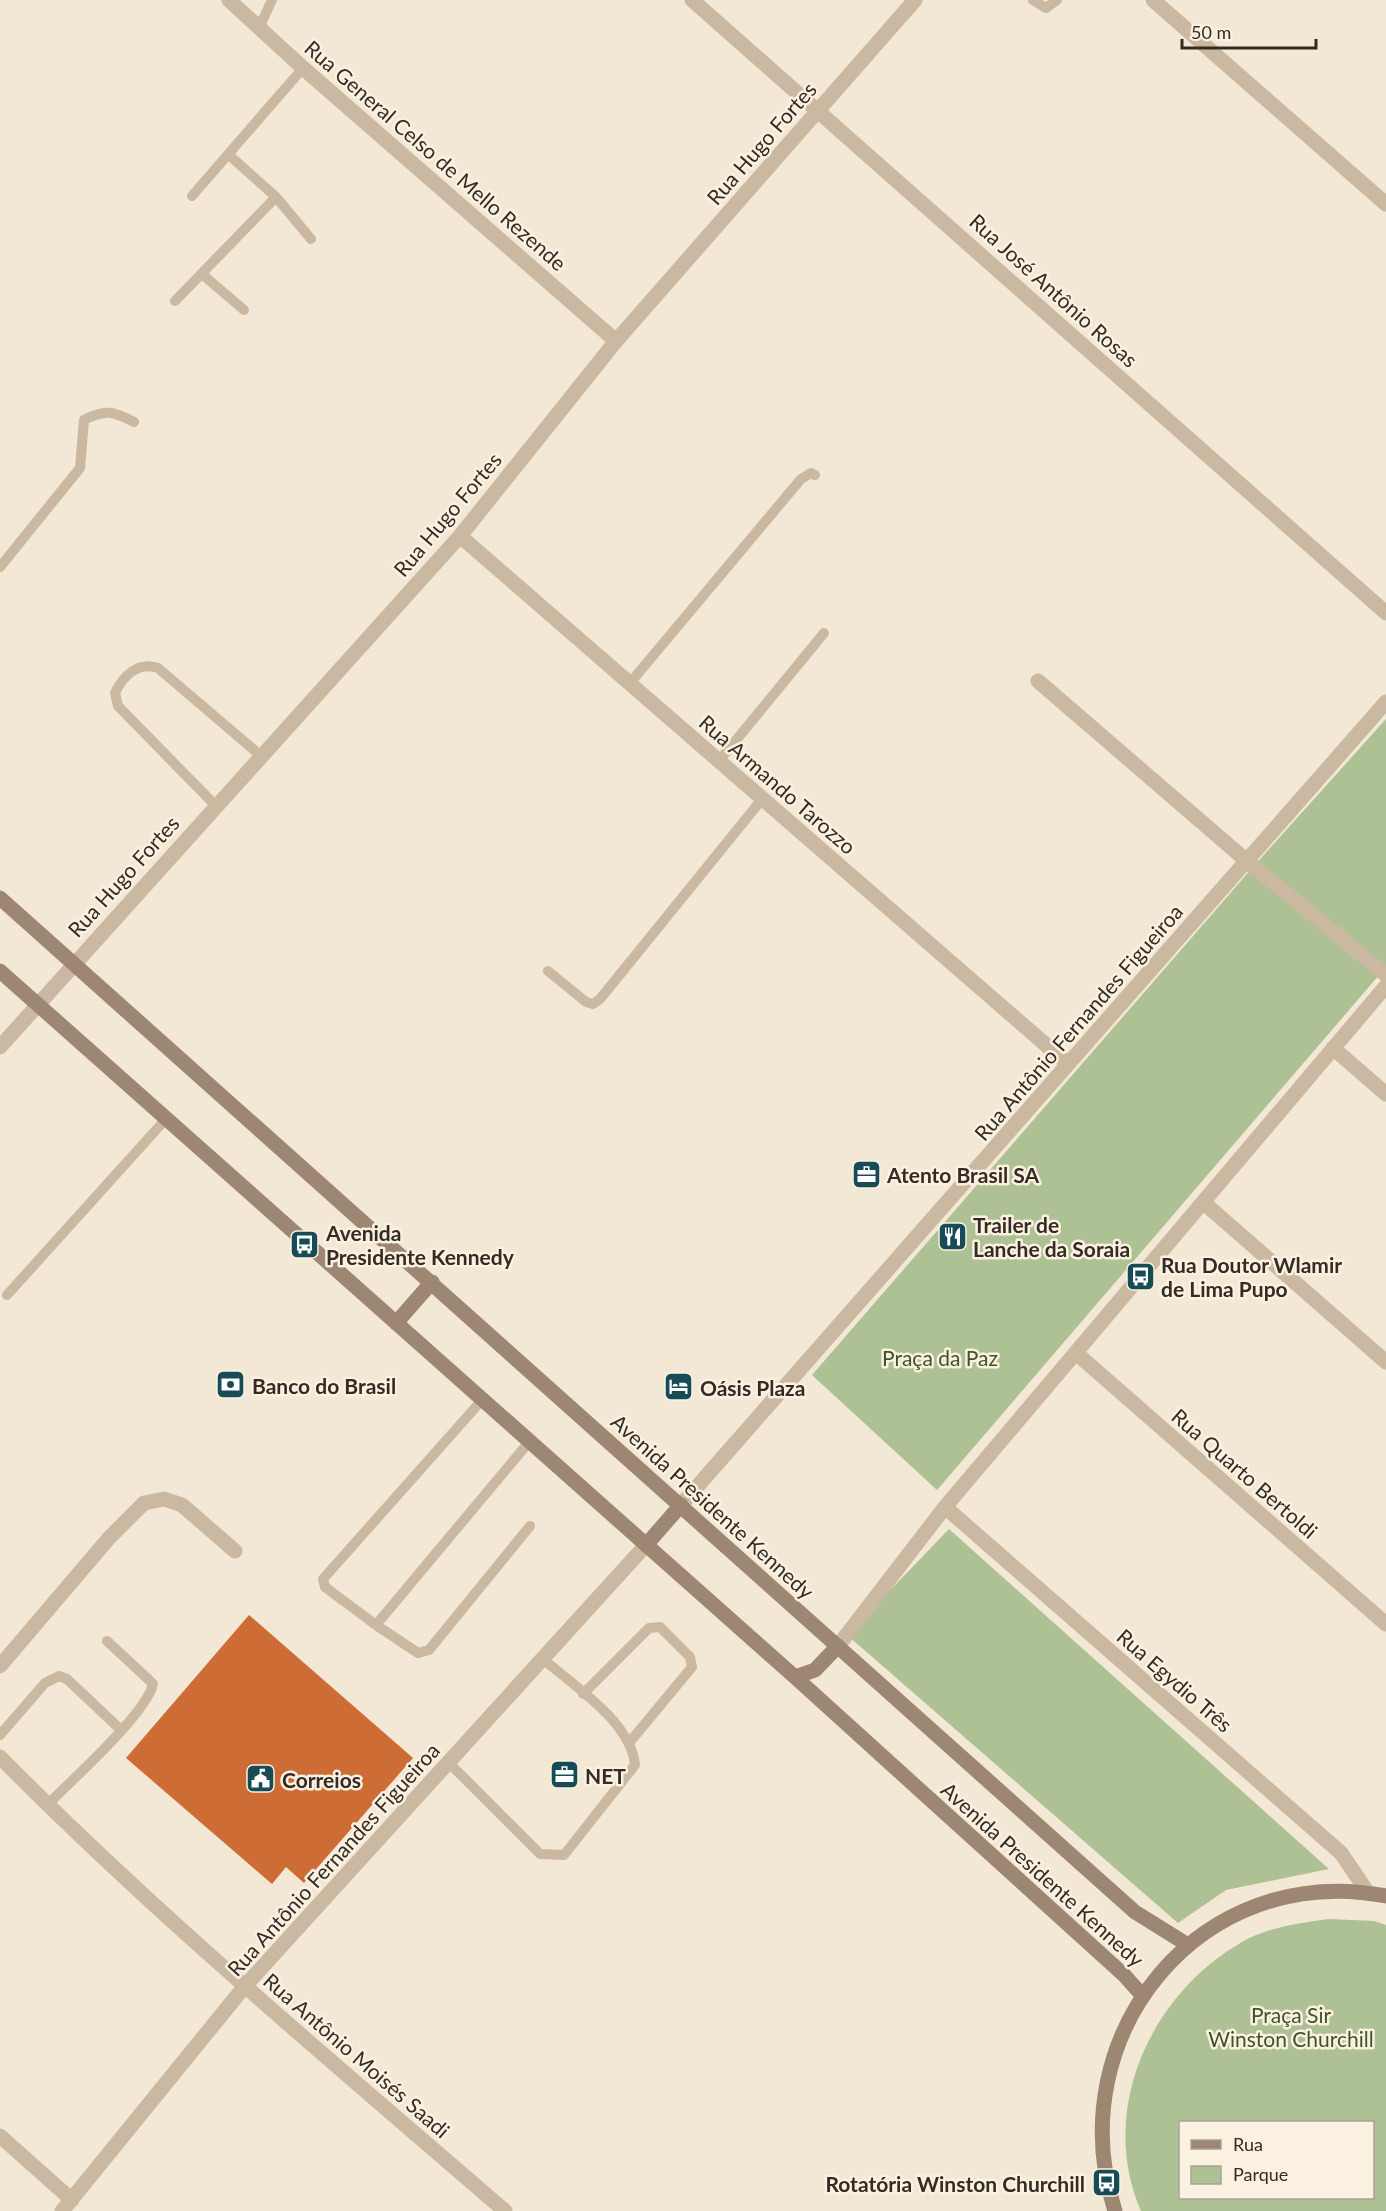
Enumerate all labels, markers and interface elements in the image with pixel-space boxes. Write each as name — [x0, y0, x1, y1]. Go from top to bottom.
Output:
scale bar — [1182, 12, 1316, 50]
text: 50 m — [1191, 21, 1231, 43]
street label: Rua General Celso de Mello Rezende — [300, 35, 572, 275]
street label: Rua Hugo Fortes — [701, 77, 821, 209]
street label: Rua José Antônio Rosas — [965, 208, 1143, 372]
street label: Rua Hugo Fortes — [388, 447, 506, 581]
street label: Rua Armando Tarozzo — [695, 709, 861, 859]
street label: Rua Hugo Fortes — [62, 810, 184, 942]
street label: Rua Antônio Fernandes Figueiroa — [969, 899, 1187, 1145]
office icon: Atento Brasil SA — [850, 1158, 882, 1190]
place label: Atento Brasil SA — [886, 1162, 1040, 1187]
place label: Trailer de Lanche da Soraia — [973, 1212, 1130, 1261]
place label: Avenida Presidente Kennedy — [325, 1220, 515, 1269]
restaurant icon: Trailer de Lanche da Soraia — [936, 1220, 968, 1252]
bus stop icon: Avenida Presidente Kennedy — [289, 1228, 321, 1260]
place label: Rua Doutor Wlamir de Lima Pupo — [1161, 1252, 1342, 1301]
bus stop icon: Rua Doutor Wlamir de Lima Pupo — [1124, 1260, 1156, 1292]
park label: Praça da Paz — [882, 1345, 998, 1370]
bank icon: Banco do Brasil — [215, 1369, 247, 1401]
hotel icon: Oásis Plaza — [663, 1371, 695, 1403]
place label: Banco do Brasil — [252, 1373, 396, 1398]
place label: Oásis Plaza — [700, 1375, 805, 1400]
street label: Rua Quarto Bertoldi — [1167, 1403, 1323, 1543]
street label: Avenida Presidente Kennedy — [607, 1408, 820, 1604]
street label: Rua Egydio Três — [1112, 1623, 1238, 1737]
street label: Rua Antônio Fernandes Figueiroa — [222, 1737, 444, 1981]
office icon: NET — [548, 1759, 580, 1791]
public building icon: Correios — [245, 1763, 277, 1795]
place label: NET — [585, 1763, 626, 1788]
place label: Correios — [282, 1767, 361, 1792]
street label: Avenida Presidente Kennedy — [937, 1776, 1150, 1972]
street label: Rua Antônio Moisés Saadi — [259, 1967, 455, 2143]
park label: Praça Sir Winston Churchill — [1208, 2002, 1374, 2051]
legend — [1179, 2121, 1374, 2199]
text: Rua — [1233, 2133, 1263, 2155]
text: Parque — [1233, 2163, 1288, 2185]
bus stop icon: Rotatória Winston Churchill — [1090, 2167, 1122, 2199]
place label: Rotatória Winston Churchill — [825, 2171, 1085, 2196]

